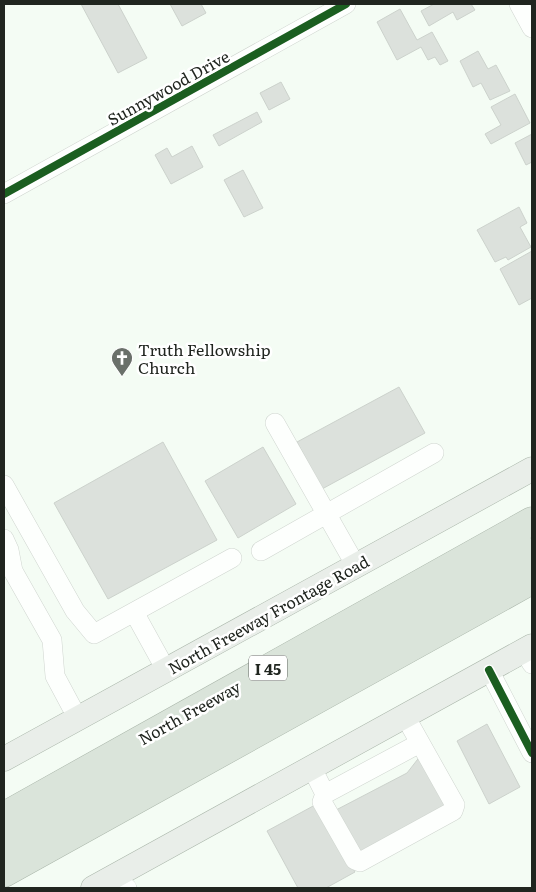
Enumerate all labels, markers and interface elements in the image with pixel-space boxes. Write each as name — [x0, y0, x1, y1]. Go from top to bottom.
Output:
street label: Sunnywood Drive — [103, 43, 233, 131]
place label: Truth Fellowship Church — [138, 337, 271, 379]
church icon: Truth Fellowship Church — [110, 346, 134, 377]
street label: North Freeway Frontage Road — [163, 548, 373, 679]
road number: I 45 — [249, 656, 287, 680]
street label: North Freeway — [134, 674, 245, 750]

